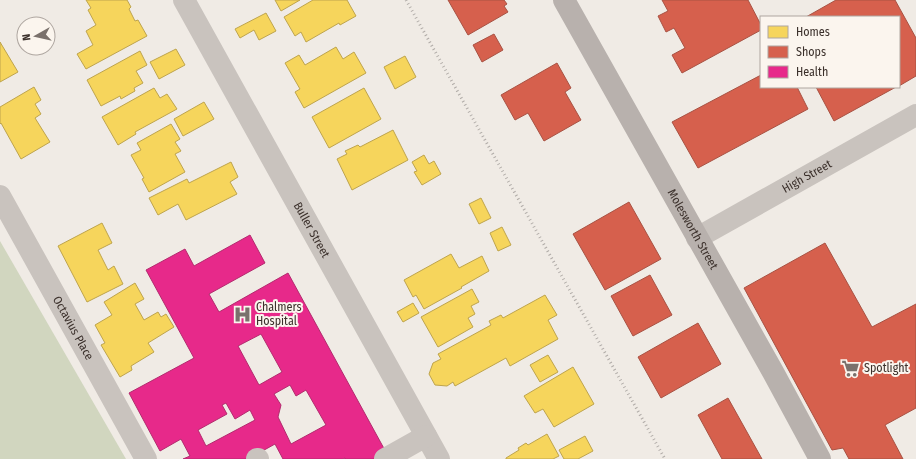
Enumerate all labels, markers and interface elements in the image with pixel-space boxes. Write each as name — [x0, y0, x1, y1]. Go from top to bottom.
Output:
north arrow — [16, 16, 56, 56]
legend — [760, 16, 900, 88]
text: Homes — [796, 25, 830, 39]
text: N — [20, 33, 33, 41]
text: Shops — [796, 45, 826, 59]
text: Health — [796, 65, 828, 79]
street label: High Street — [780, 157, 834, 196]
street label: Molesworth Street — [665, 187, 721, 272]
street label: Buller Street — [291, 200, 333, 260]
street label: Octavius Place — [50, 294, 97, 362]
place label: Chalmers Hospital — [256, 300, 302, 328]
hospital icon: Chalmers Hospital — [233, 304, 253, 324]
supermarket icon: Spotlight — [841, 358, 861, 378]
place label: Spotlight — [864, 361, 909, 375]

